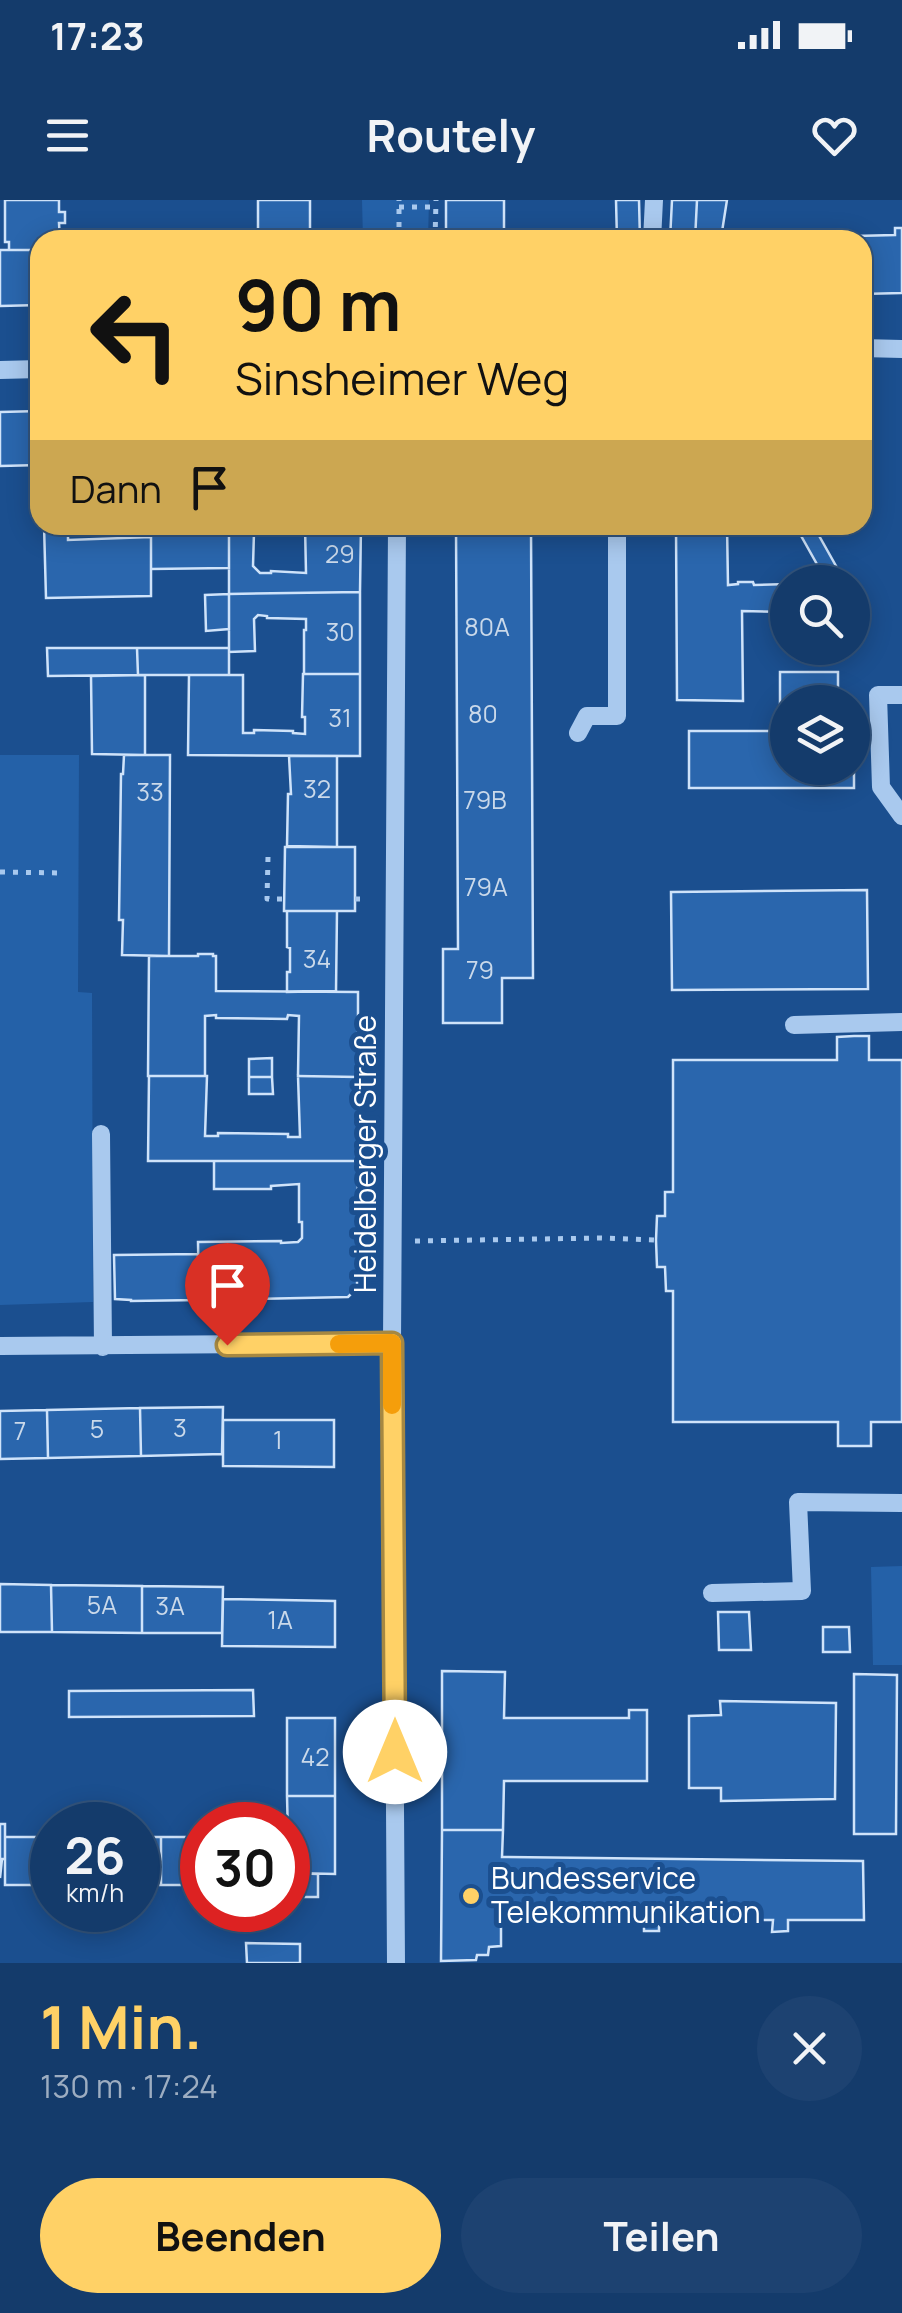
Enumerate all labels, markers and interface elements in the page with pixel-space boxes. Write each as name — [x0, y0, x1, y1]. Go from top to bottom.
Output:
text: 17:23 — [50, 9, 145, 61]
text: Routely — [367, 104, 535, 166]
icon: menu — [40, 108, 95, 163]
icon: heart — [807, 108, 862, 163]
text: 90 m — [235, 256, 402, 352]
icon: left — [70, 270, 200, 400]
text: Sinsheimer Weg — [235, 347, 569, 409]
icon: arrive — [182, 460, 237, 515]
text: Dann — [70, 462, 162, 514]
house number: 29 — [325, 536, 355, 571]
map controls — [770, 565, 870, 785]
button: search — [770, 565, 870, 665]
house number: 80A — [464, 609, 510, 644]
house number: 30 — [325, 614, 355, 649]
button: layers — [770, 685, 870, 785]
house number: 80 — [468, 696, 498, 731]
house number: 31 — [328, 700, 352, 735]
house number: 32 — [303, 771, 331, 806]
house number: 33 — [136, 774, 164, 809]
house number: 79B — [463, 782, 507, 817]
house number: 79A — [464, 869, 508, 904]
house number: 34 — [303, 941, 331, 976]
house number: 79 — [466, 952, 494, 987]
street label: Heidelberger Straße — [344, 1015, 385, 1293]
pin — [185, 1243, 270, 1346]
icon: arrive — [200, 1258, 255, 1313]
house number: 3 — [173, 1410, 187, 1445]
house number: 5 — [90, 1411, 104, 1446]
house number: 7 — [14, 1413, 26, 1448]
house number: 1 — [273, 1422, 283, 1457]
house number: 5A — [87, 1587, 117, 1622]
house number: 3A — [155, 1588, 185, 1623]
house number: 1A — [267, 1602, 293, 1637]
position arrow — [343, 1700, 447, 1804]
house number: 42 — [301, 1739, 330, 1774]
speed limit sign: 30 — [180, 1802, 310, 1932]
text: 26 — [65, 1821, 125, 1889]
place label: Bundesservice Telekommunikation — [491, 1857, 761, 1932]
text: km/h — [66, 1875, 124, 1910]
marker: Bundesservice Telekommunikation — [460, 1885, 482, 1907]
text: 1 Min. — [40, 1985, 202, 2067]
button: close — [757, 1996, 862, 2101]
text: 130 m · 17:24 — [40, 2064, 218, 2108]
button: Beenden — [40, 2178, 441, 2293]
button: Teilen — [461, 2178, 862, 2293]

